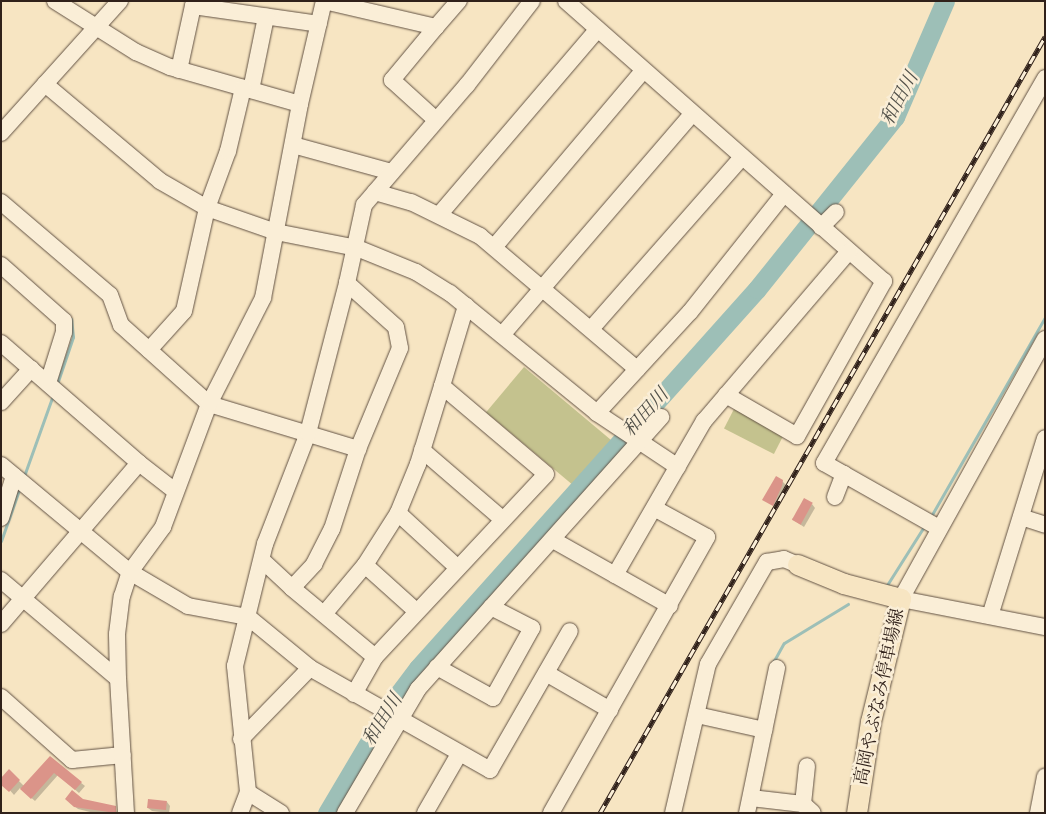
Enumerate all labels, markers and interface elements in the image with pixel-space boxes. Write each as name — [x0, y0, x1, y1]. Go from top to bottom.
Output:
water label: 和田川 — [877, 68, 923, 130]
water label: 和田川 — [618, 384, 674, 442]
street label: 高岡やぶなみ停車場線 — [851, 607, 909, 787]
water label: 和田川 — [358, 690, 408, 750]

